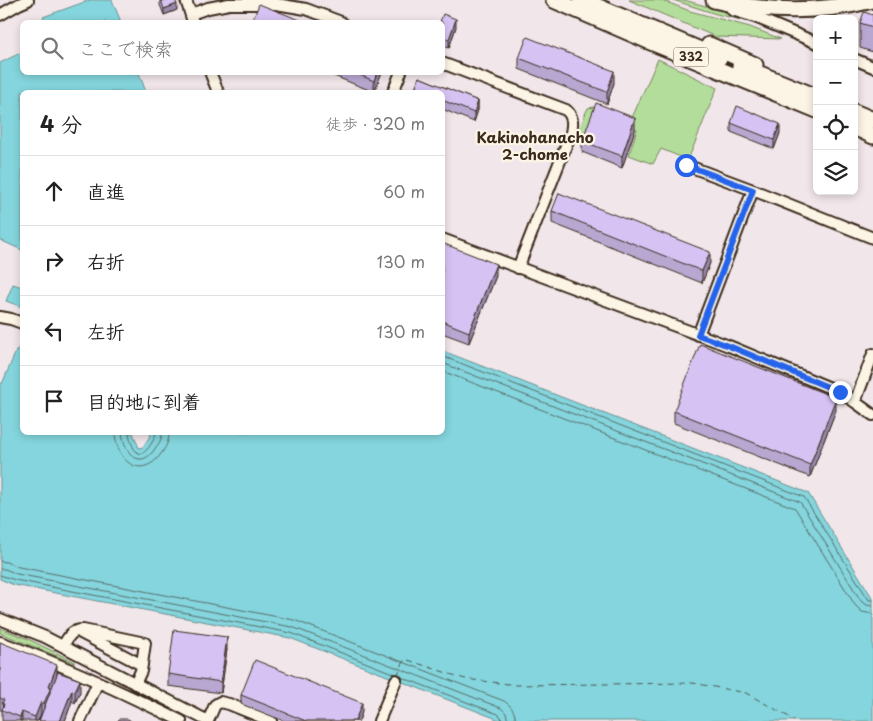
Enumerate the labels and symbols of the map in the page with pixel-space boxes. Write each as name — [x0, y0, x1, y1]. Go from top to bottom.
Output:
road number: 332 — [674, 48, 708, 66]
district label: Kakinohanacho 2-chome — [476, 125, 594, 165]
route start — [675, 154, 698, 177]
route end — [829, 381, 852, 404]

